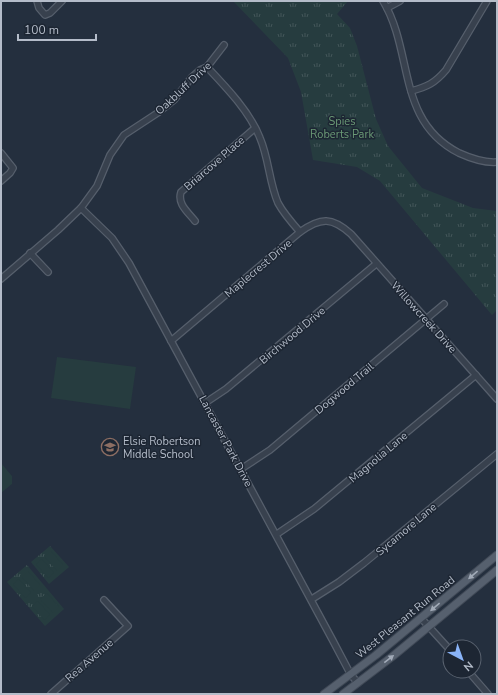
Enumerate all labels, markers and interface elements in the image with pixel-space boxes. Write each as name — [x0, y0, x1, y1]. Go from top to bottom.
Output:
scale bar — [18, 16, 96, 42]
text: 100 m — [24, 22, 59, 38]
street label: Oakbluff Drive — [152, 58, 215, 118]
park label: Spies Roberts Park — [310, 114, 374, 142]
street label: Briarcove Place — [181, 133, 248, 194]
street label: Maplecrest Drive — [222, 236, 295, 301]
street label: Willowcreek Drive — [387, 278, 460, 356]
street label: Birchwood Drive — [256, 303, 329, 367]
street label: Dogwood Trail — [312, 359, 378, 417]
street label: Lancaster Park Drive — [195, 393, 256, 490]
street label: Magnolia Lane — [346, 428, 411, 486]
place label: Elsie Robertson Middle School — [123, 434, 200, 462]
school or university icon: Elsie Robertson Middle School — [100, 437, 120, 457]
street label: Sycamore Lane — [373, 499, 440, 559]
one-way arrow — [468, 570, 478, 579]
street label: West Pleasant Run Road — [353, 573, 458, 662]
one-way arrow — [430, 602, 441, 611]
street label: Rea Avenue — [62, 635, 117, 685]
north arrow — [442, 639, 482, 679]
one-way arrow — [383, 655, 394, 664]
text: N — [460, 658, 476, 675]

